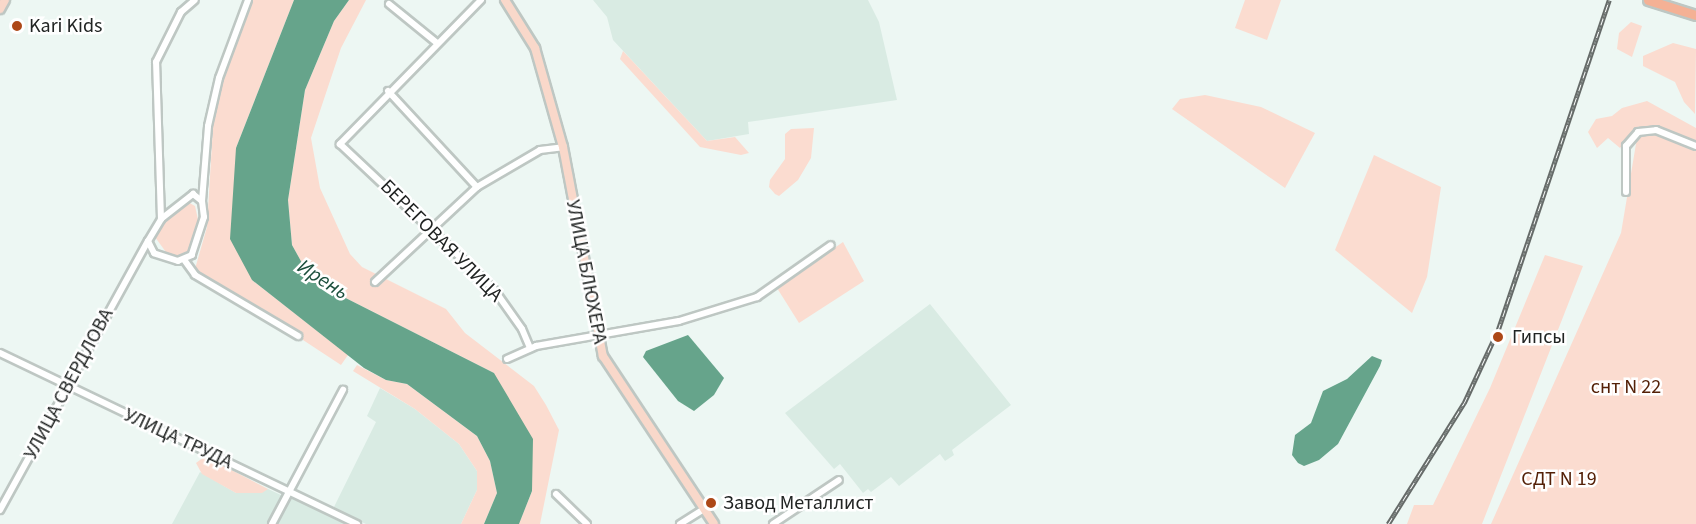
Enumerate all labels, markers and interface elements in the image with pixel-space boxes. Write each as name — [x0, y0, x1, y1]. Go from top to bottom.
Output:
place label: Kari Kids — [29, 14, 102, 38]
marker: Kari Kids — [10, 19, 24, 33]
street label: БЕРЕГОВАЯ УЛИЦА — [375, 175, 507, 307]
street label: УЛИЦА БЛЮХЕРА — [560, 198, 612, 346]
water label: Ирень — [293, 253, 353, 305]
street label: УЛИЦА СВЕРДЛОВА — [19, 304, 119, 464]
place label: Гипсы — [1512, 325, 1566, 349]
marker: Гипсы — [1489, 328, 1507, 346]
park label: снт N 22 — [1591, 375, 1661, 399]
street label: УЛИЦА ТРУДА — [120, 403, 236, 475]
park label: СДТ N 19 — [1521, 467, 1597, 491]
place label: Завод Металлист — [723, 491, 874, 515]
marker: Завод Металлист — [704, 496, 718, 510]

